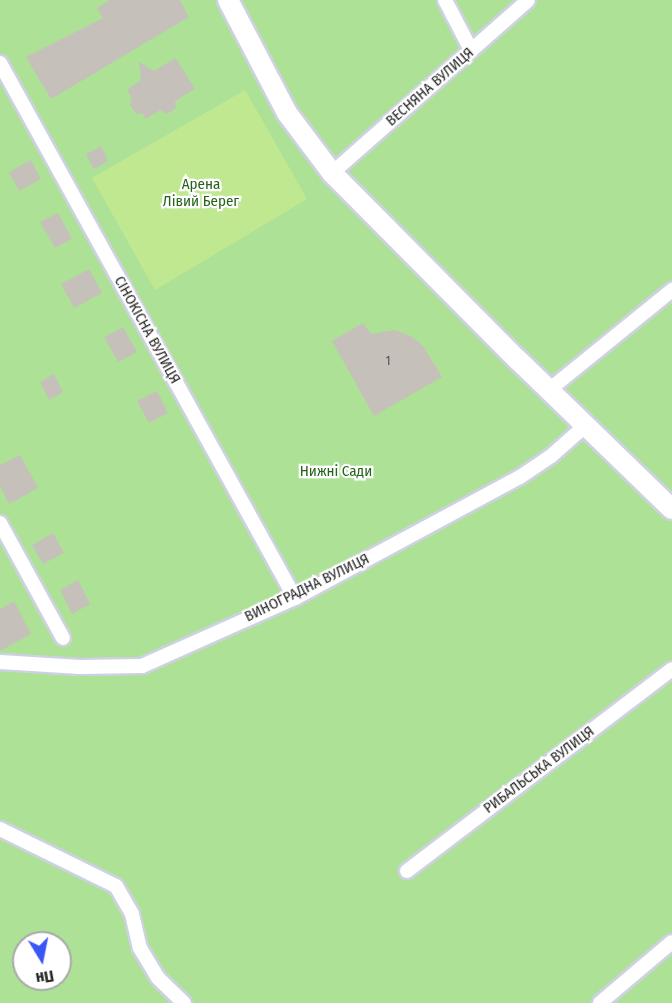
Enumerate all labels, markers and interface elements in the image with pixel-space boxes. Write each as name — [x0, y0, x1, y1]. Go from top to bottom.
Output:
street label: ВЕСНЯНА ВУЛИЦЯ — [382, 44, 478, 130]
park label: Арена Лівий Берег — [163, 175, 239, 210]
street label: СІНОКІСНА ВУЛИЦЯ — [110, 273, 184, 387]
house number: 1 — [386, 355, 390, 369]
park label: Нижні Сади — [300, 463, 372, 481]
street label: ВИНОГРАДНА ВУЛИЦЯ — [242, 550, 372, 626]
street label: РИБАЛЬСЬКА ВУЛИЦЯ — [480, 722, 598, 818]
north arrow — [12, 931, 72, 991]
text: Пн — [34, 966, 55, 988]

